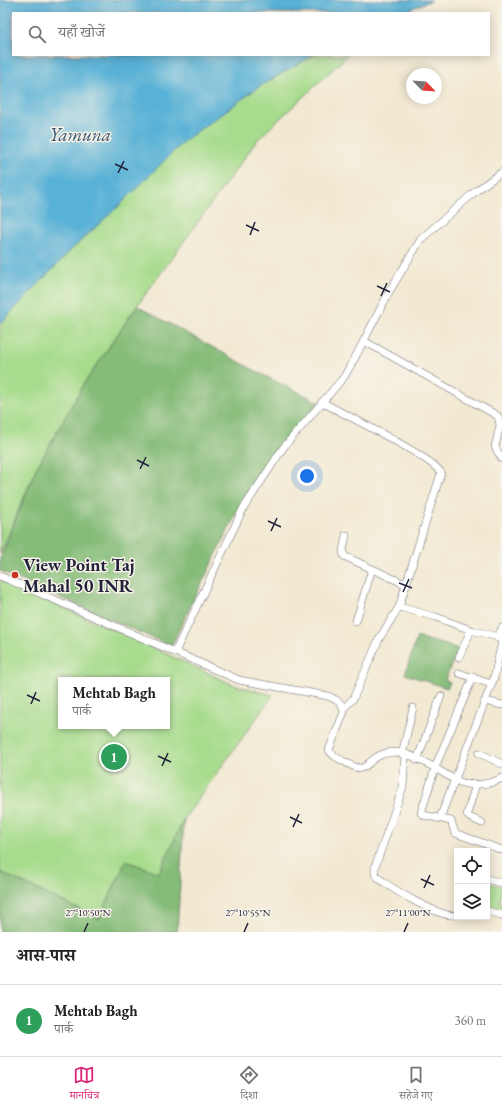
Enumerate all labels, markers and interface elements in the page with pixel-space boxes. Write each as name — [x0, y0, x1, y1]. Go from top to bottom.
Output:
search box — [12, 12, 490, 56]
text: यहाँ खोजें — [58, 22, 105, 41]
icon: search — [26, 23, 48, 45]
north arrow — [406, 68, 442, 104]
water label: Yamuna — [49, 122, 111, 147]
your location — [297, 466, 317, 486]
place label: View Point Taj Mahal 50 INR — [23, 553, 135, 597]
marker: View Point Taj Mahal 50 INR — [10, 570, 20, 580]
popup — [58, 677, 170, 729]
text: Mehtab Bagh — [72, 683, 156, 702]
text: पार्क — [72, 702, 91, 719]
pin: 1 — [101, 742, 127, 772]
map controls — [454, 848, 490, 920]
button: locate — [454, 848, 490, 884]
button: layers — [454, 884, 490, 920]
text: 27°10'50"N — [66, 906, 111, 919]
text: 27°10'55"N — [226, 906, 271, 919]
text: 27°11'00"N — [386, 906, 431, 919]
text: आस-पास — [16, 944, 75, 966]
text: Mehtab Bagh — [54, 1001, 138, 1020]
text: 1 — [26, 1012, 32, 1029]
text: 360 m — [455, 1012, 486, 1029]
text: पार्क — [54, 1020, 73, 1037]
tab: मानचित्र — [69, 1064, 99, 1106]
tab: दिशा — [238, 1064, 260, 1106]
tab: सहेजे गए — [399, 1064, 433, 1106]

